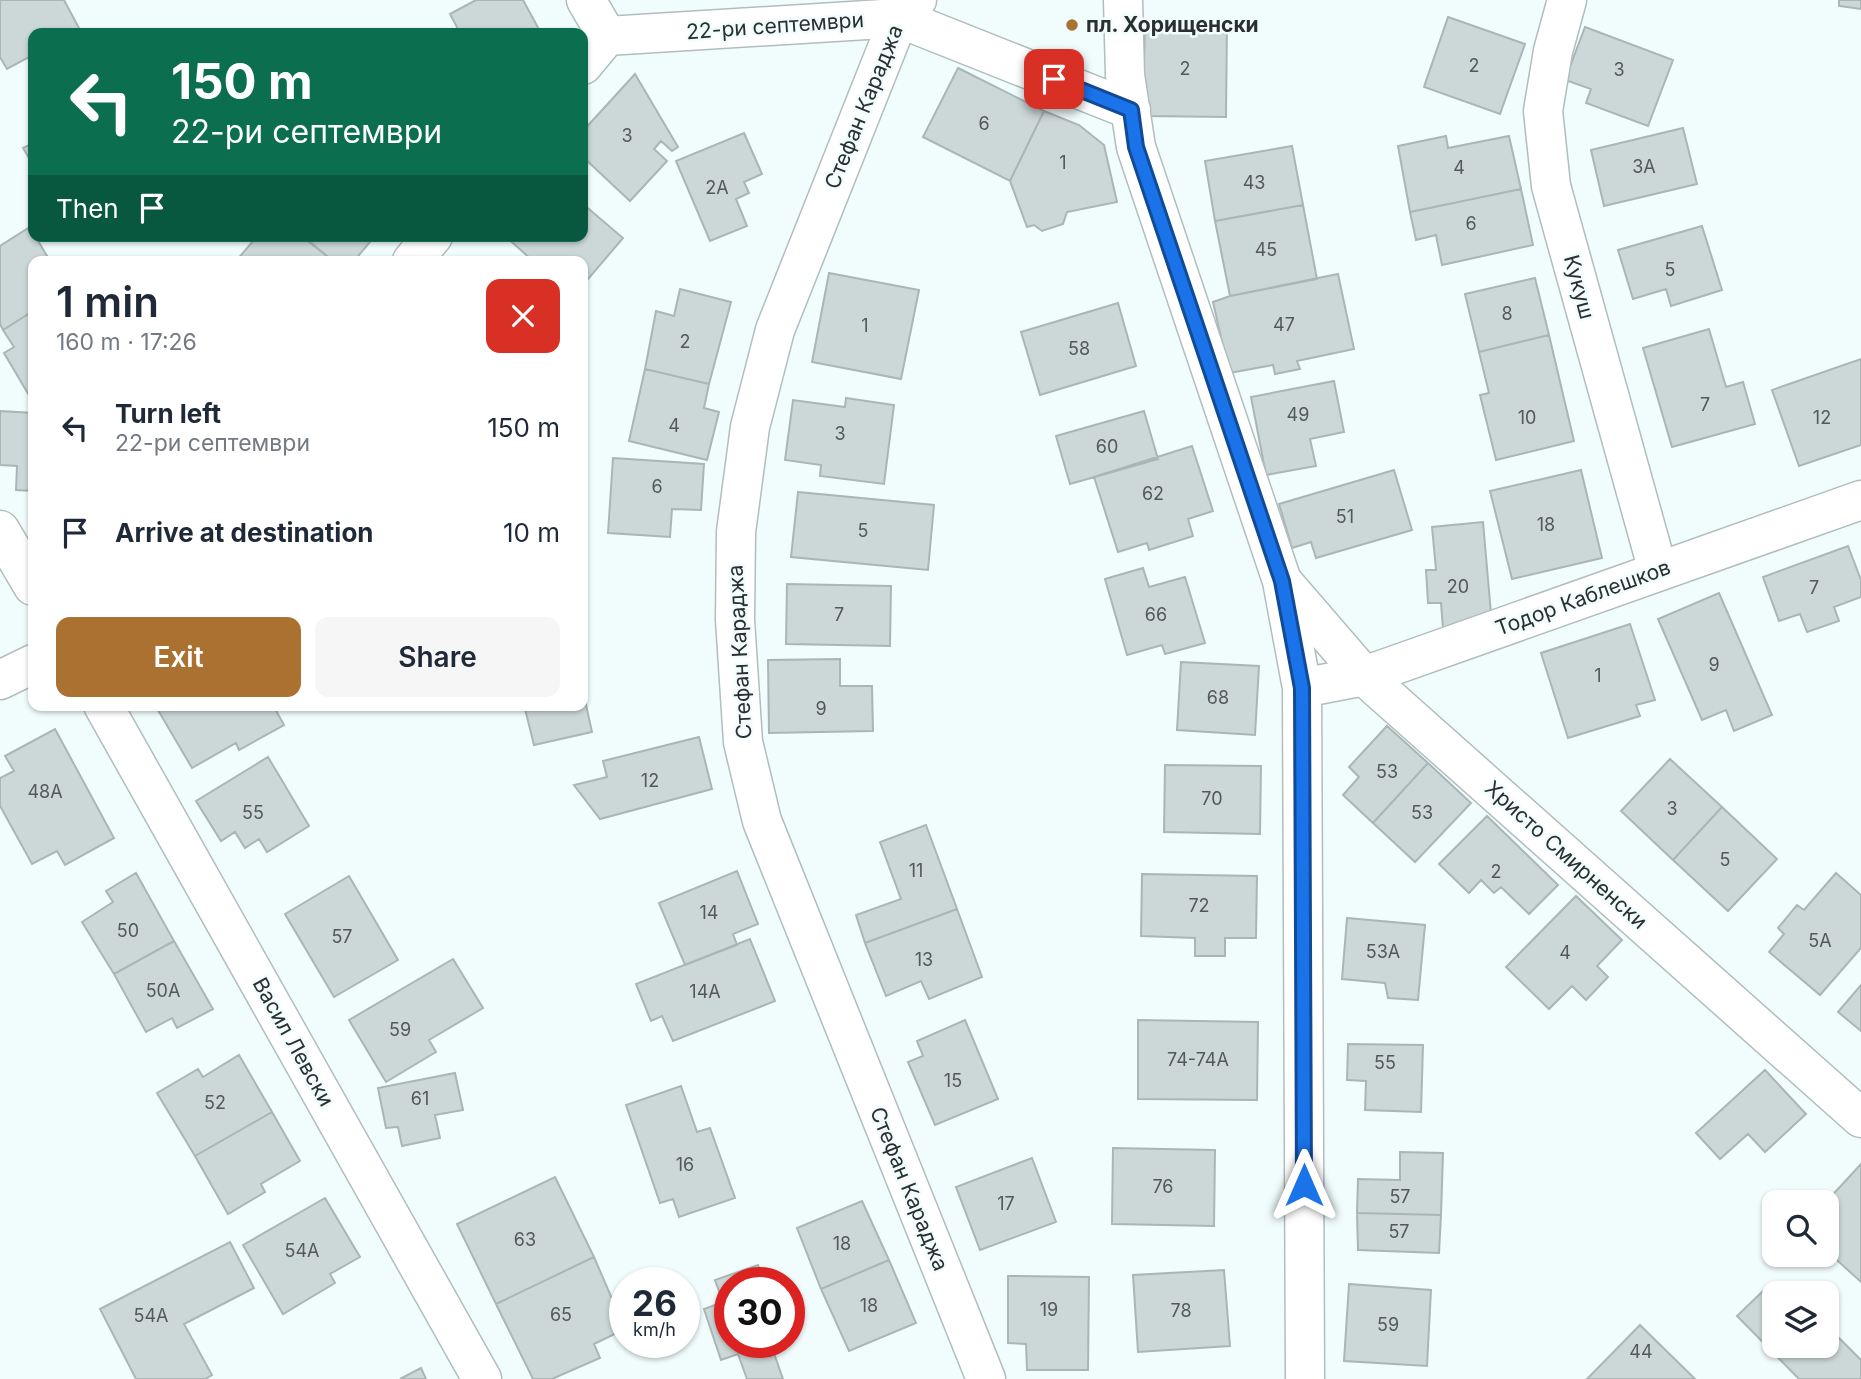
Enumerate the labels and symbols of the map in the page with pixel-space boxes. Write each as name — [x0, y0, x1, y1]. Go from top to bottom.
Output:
street label: 22-ри септември — [685, 7, 865, 44]
place label: пл. Хорищенски — [1086, 12, 1259, 37]
marker: пл. Хорищенски — [1064, 17, 1080, 33]
street label: Стефан Караджа — [819, 21, 908, 192]
pin — [1024, 49, 1084, 109]
house number: 2 — [1469, 55, 1479, 76]
house number: 2 — [1180, 58, 1190, 79]
house number: 3 — [1613, 59, 1625, 80]
house number: 6 — [978, 113, 990, 134]
house number: 3 — [621, 125, 633, 146]
house number: 1 — [1059, 152, 1067, 173]
house number: 3А — [1632, 156, 1656, 177]
house number: 4 — [1453, 157, 1465, 178]
house number: 43 — [1243, 172, 1265, 193]
house number: 2А — [705, 177, 729, 198]
house number: 6 — [1465, 213, 1477, 234]
house number: 45 — [1255, 239, 1277, 260]
street label: Кукуш — [1559, 252, 1600, 322]
house number: 5 — [1665, 259, 1675, 280]
house number: 8 — [1501, 303, 1513, 324]
house number: 47 — [1273, 314, 1295, 335]
house number: 1 — [861, 315, 869, 336]
house number: 2 — [680, 331, 690, 352]
house number: 58 — [1068, 338, 1090, 359]
house number: 7 — [1700, 394, 1710, 415]
house number: 49 — [1287, 404, 1309, 425]
house number: 10 — [1518, 407, 1536, 428]
house number: 12 — [1813, 407, 1831, 428]
house number: 4 — [668, 415, 680, 436]
house number: 3 — [834, 423, 846, 444]
house number: 60 — [1096, 436, 1118, 457]
house number: 6 — [651, 476, 663, 497]
house number: 62 — [1142, 483, 1164, 504]
house number: 51 — [1336, 506, 1354, 527]
house number: 18 — [1537, 514, 1555, 535]
house number: 5 — [858, 520, 868, 541]
street label: Тодор Каблешков — [1492, 554, 1674, 641]
street label: Стефан Караджа — [722, 564, 757, 740]
house number: 20 — [1447, 576, 1469, 597]
house number: 7 — [1809, 577, 1819, 598]
house number: 7 — [834, 604, 844, 625]
house number: 66 — [1145, 604, 1167, 625]
house number: 9 — [1708, 654, 1720, 675]
house number: 1 — [1594, 665, 1602, 686]
house number: 68 — [1207, 687, 1229, 708]
house number: 9 — [815, 698, 827, 719]
house number: 53 — [1376, 761, 1398, 782]
house number: 12 — [641, 770, 659, 791]
street label: Христо Смирненски — [1480, 775, 1652, 934]
house number: 48А — [27, 781, 63, 802]
house number: 70 — [1201, 788, 1223, 809]
house number: 3 — [1666, 798, 1678, 819]
house number: 55 — [242, 802, 264, 823]
house number: 53 — [1411, 802, 1433, 823]
house number: 5 — [1720, 849, 1730, 870]
house number: 11 — [909, 860, 923, 881]
house number: 2 — [1491, 861, 1501, 882]
house number: 72 — [1188, 895, 1210, 916]
house number: 14 — [700, 902, 718, 923]
house number: 50 — [117, 920, 139, 941]
house number: 57 — [331, 926, 353, 947]
house number: 5А — [1808, 930, 1832, 951]
house number: 53А — [1366, 941, 1400, 962]
house number: 4 — [1559, 942, 1571, 963]
house number: 13 — [915, 949, 933, 970]
street label: Васил Левски — [248, 973, 339, 1111]
house number: 50А — [146, 980, 180, 1001]
house number: 14А — [689, 981, 721, 1002]
house number: 59 — [389, 1019, 411, 1040]
house number: 74-74А — [1167, 1049, 1229, 1070]
house number: 55 — [1374, 1052, 1396, 1073]
house number: 15 — [944, 1070, 962, 1091]
house number: 61 — [411, 1088, 429, 1109]
house number: 52 — [204, 1092, 226, 1113]
street label: Стефан Караджа — [865, 1103, 954, 1274]
position arrow — [1267, 1148, 1341, 1222]
house number: 16 — [676, 1154, 694, 1175]
house number: 76 — [1152, 1176, 1174, 1197]
house number: 57 — [1389, 1186, 1411, 1207]
house number: 17 — [997, 1193, 1015, 1214]
house number: 57 — [1388, 1221, 1410, 1242]
house number: 63 — [514, 1229, 536, 1250]
house number: 18 — [833, 1233, 851, 1254]
house number: 54А — [285, 1240, 320, 1261]
speed limit sign: 30 — [714, 1267, 805, 1358]
house number: 18 — [860, 1295, 878, 1316]
house number: 19 — [1040, 1299, 1058, 1320]
house number: 78 — [1170, 1300, 1192, 1321]
house number: 65 — [550, 1304, 572, 1325]
house number: 54А — [134, 1305, 169, 1326]
house number: 59 — [1377, 1314, 1399, 1335]
house number: 44 — [1629, 1341, 1653, 1362]

